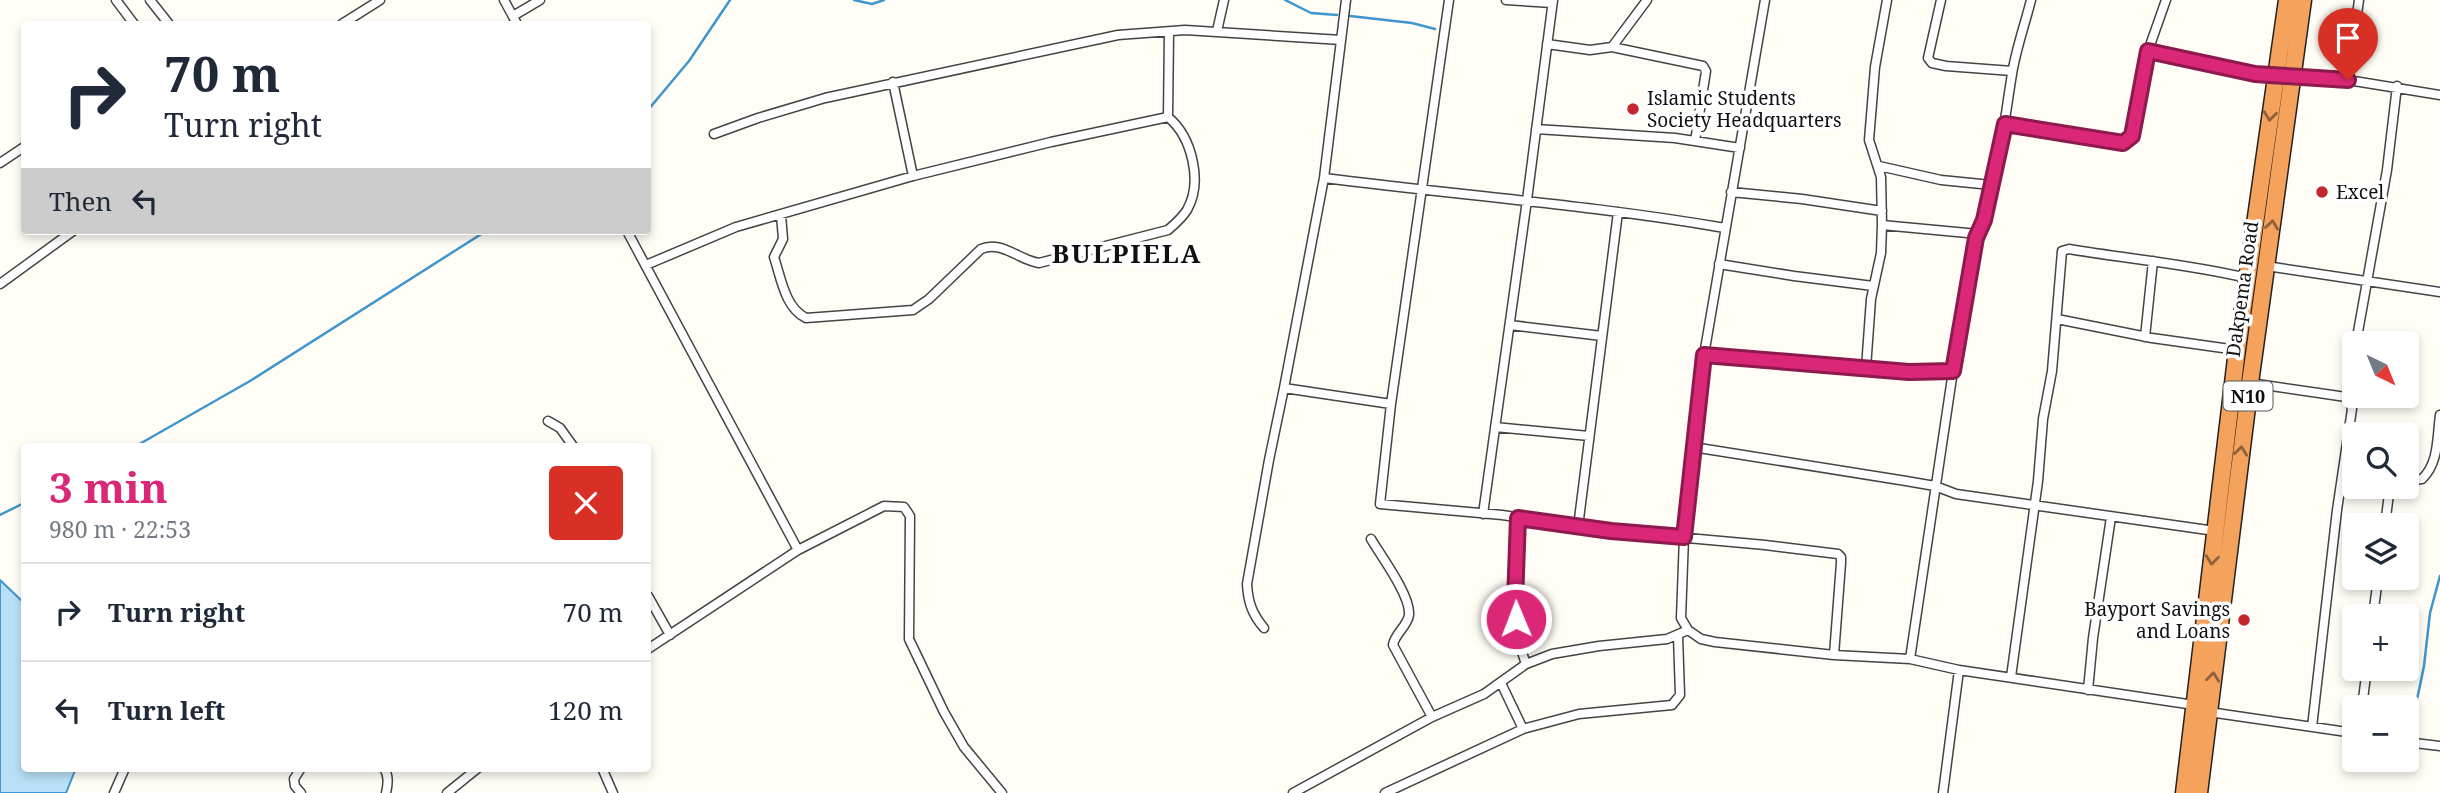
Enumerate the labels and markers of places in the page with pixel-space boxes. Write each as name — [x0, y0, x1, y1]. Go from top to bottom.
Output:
pin — [2318, 8, 2378, 80]
place label: Islamic Students Society Headquarters — [1647, 85, 1842, 133]
marker: Islamic Students Society Headquarters — [1625, 101, 1641, 117]
place label: Excel — [2336, 179, 2384, 205]
marker: Excel — [2314, 184, 2330, 200]
place label: Bayport Savings and Loans — [2084, 596, 2230, 644]
marker: Bayport Savings and Loans — [2236, 612, 2252, 628]

